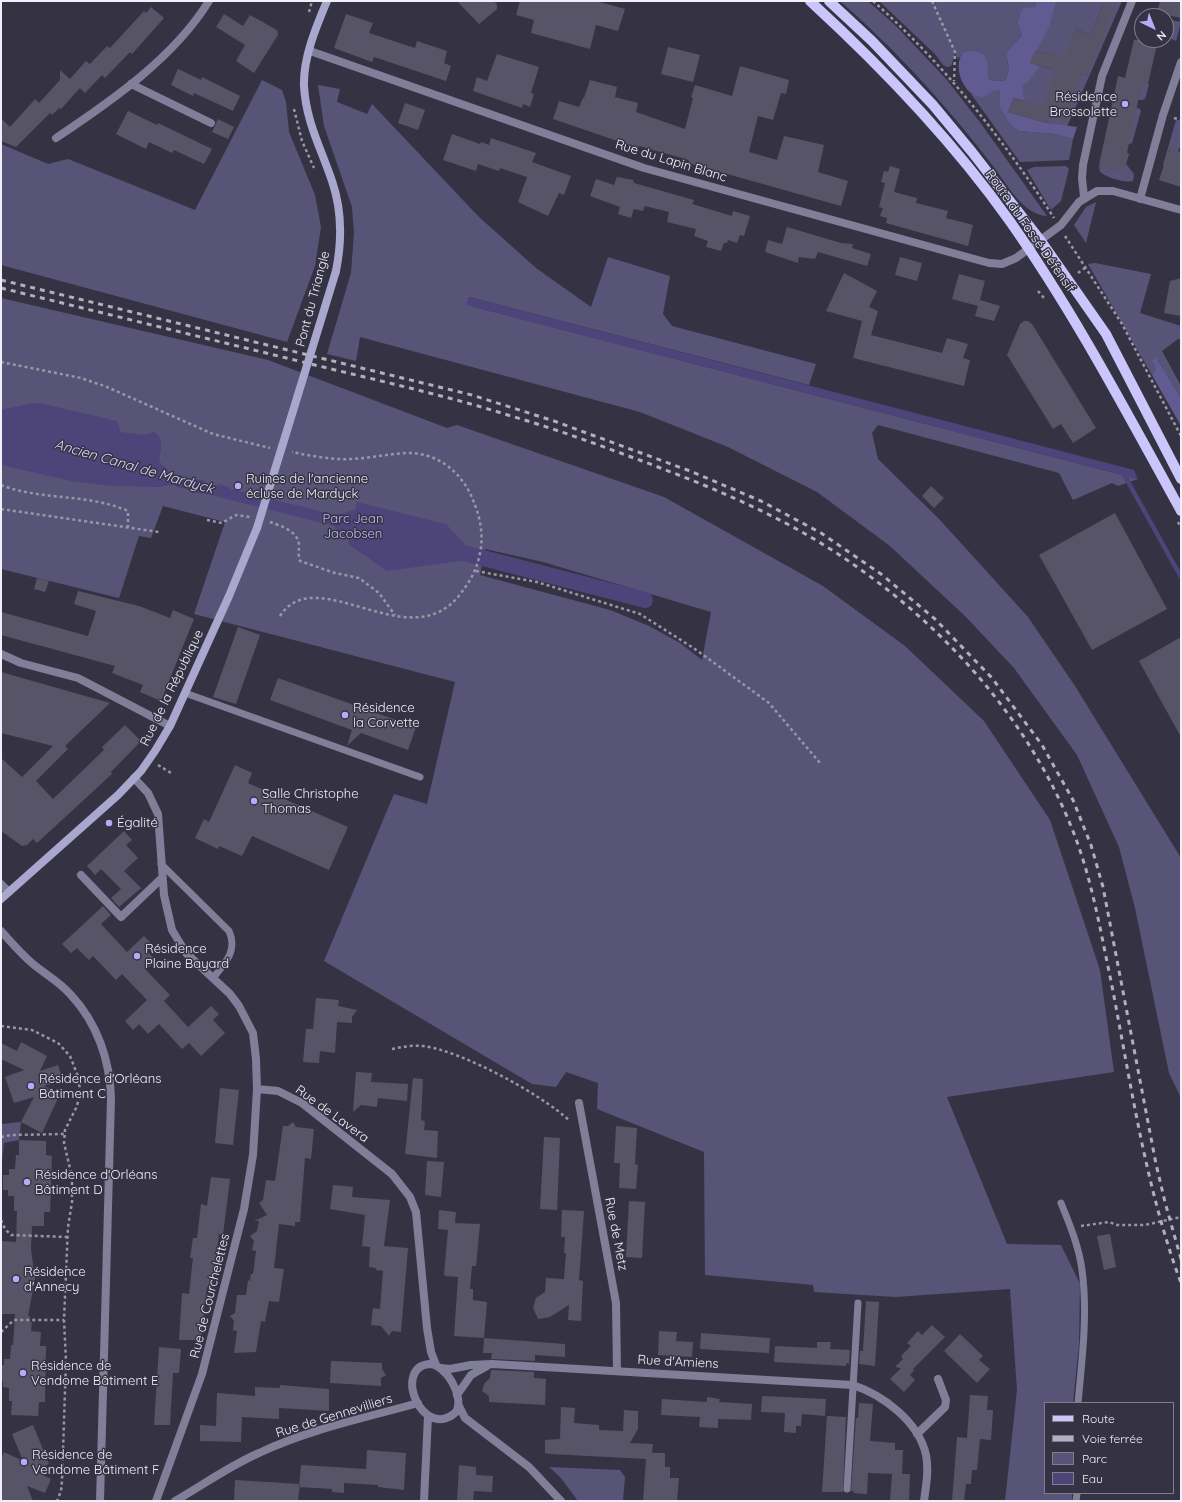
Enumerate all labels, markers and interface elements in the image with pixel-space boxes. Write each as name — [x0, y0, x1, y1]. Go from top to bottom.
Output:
north arrow — [1134, 8, 1174, 48]
text: N — [1154, 28, 1169, 44]
place label: Résidence Brossolette — [1050, 89, 1117, 120]
marker: Résidence Brossolette — [1120, 99, 1130, 109]
street label: Rue du Lapin Blanc — [613, 137, 729, 185]
street label: Route du Fossé Défensif — [982, 167, 1078, 295]
street label: Pont du Triangle — [293, 249, 333, 349]
water label: Ancien Canal de Mardyck — [52, 436, 216, 498]
place label: Ruines de l'ancienne écluse de Mardyck — [246, 471, 368, 502]
marker: Ruines de l'ancienne écluse de Mardyck — [233, 481, 243, 491]
park label: Parc Jean Jacobsen — [323, 511, 383, 542]
street label: Rue de la République — [137, 627, 207, 749]
place label: Résidence la Corvette — [353, 700, 420, 731]
marker: Résidence la Corvette — [340, 710, 350, 720]
place label: Salle Christophe Thomas — [262, 786, 358, 817]
marker: Salle Christophe Thomas — [249, 796, 259, 806]
place label: Égalité — [117, 815, 158, 831]
marker: Égalité — [104, 818, 114, 828]
place label: Résidence Plaine Bayard — [145, 941, 229, 972]
marker: Résidence Plaine Bayard — [132, 951, 142, 961]
place label: Résidence d'Orléans Bâtiment C — [39, 1071, 161, 1102]
marker: Résidence d'Orléans Bâtiment C — [26, 1081, 36, 1091]
street label: Rue de Lavera — [292, 1082, 372, 1146]
place label: Résidence d'Orléans Bâtiment D — [35, 1167, 157, 1198]
marker: Résidence d'Orléans Bâtiment D — [22, 1177, 32, 1187]
street label: Rue de Metz — [601, 1196, 631, 1272]
street label: Rue de Courchelettes — [187, 1232, 233, 1360]
place label: Résidence d'Annecy — [24, 1264, 86, 1295]
marker: Résidence d'Annecy — [11, 1274, 21, 1284]
street label: Rue d'Amiens — [637, 1352, 719, 1372]
place label: Résidence de Vendome Bâtiment E — [31, 1358, 158, 1389]
marker: Résidence de Vendome Bâtiment E — [18, 1368, 28, 1378]
street label: Rue de Gennevilliers — [274, 1391, 394, 1441]
legend — [1044, 1402, 1174, 1494]
text: Route — [1082, 1411, 1115, 1426]
text: Voie ferrée — [1082, 1431, 1143, 1446]
place label: Résidence de Vendome Bâtiment F — [32, 1447, 159, 1478]
text: Parc — [1082, 1451, 1107, 1466]
marker: Résidence de Vendome Bâtiment F — [19, 1457, 29, 1467]
text: Eau — [1082, 1471, 1103, 1486]

